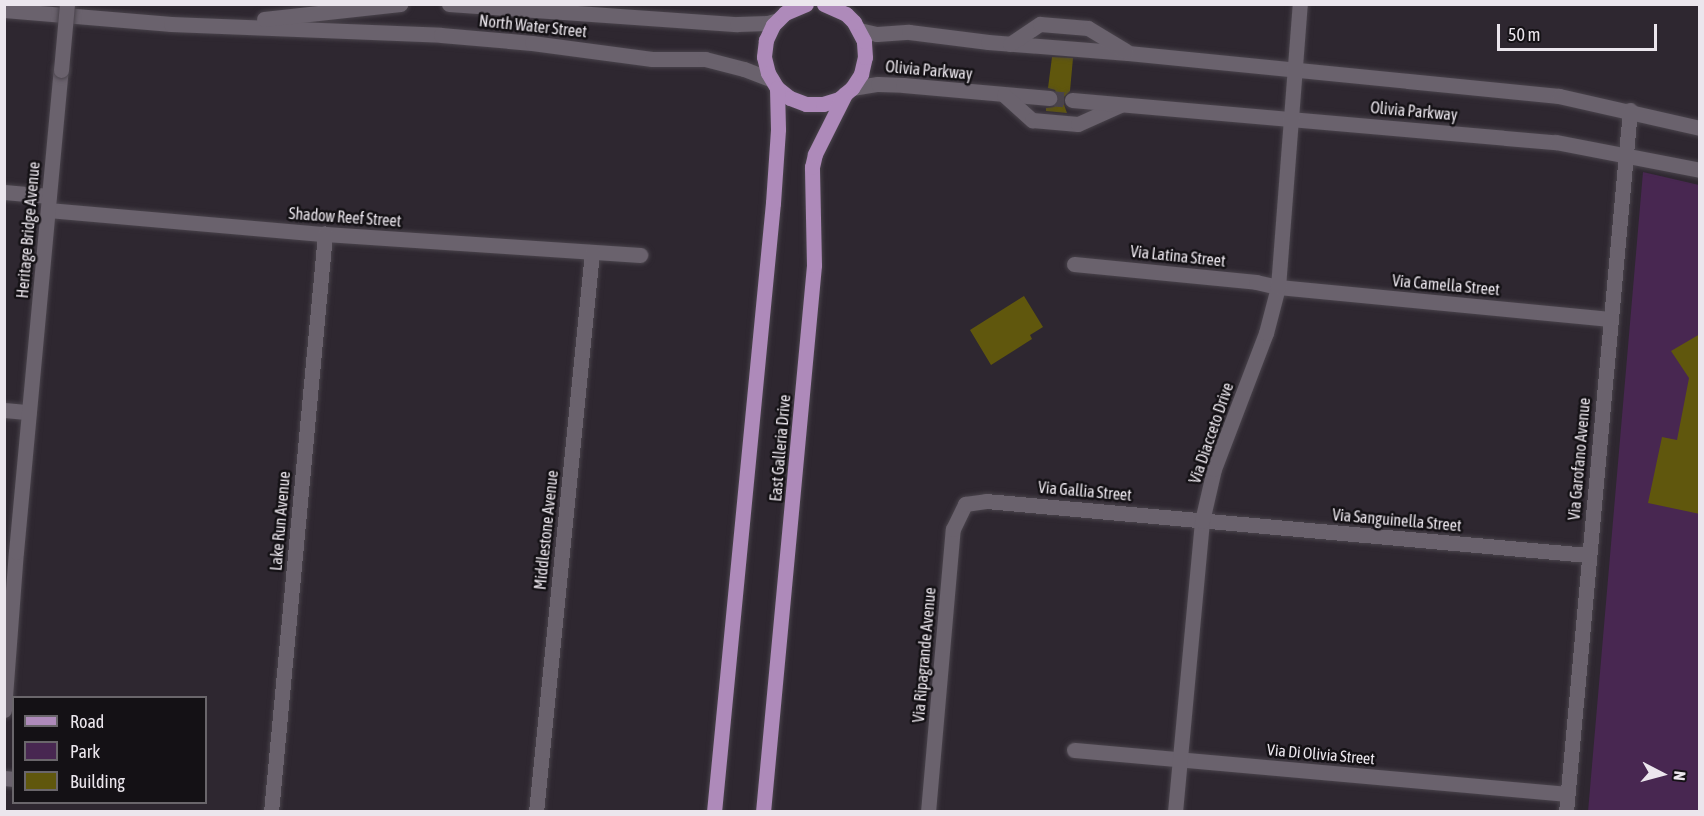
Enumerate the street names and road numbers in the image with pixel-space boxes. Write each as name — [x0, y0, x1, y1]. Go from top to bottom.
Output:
street label: North Water Street — [478, 11, 588, 41]
street label: Olivia Parkway — [885, 57, 973, 83]
street label: Olivia Parkway — [1370, 98, 1458, 124]
street label: Heritage Bridge Avenue — [12, 161, 44, 299]
street label: Shadow Reef Street — [288, 203, 402, 231]
street label: Via Latina Street — [1129, 241, 1227, 271]
street label: Via Camella Street — [1391, 271, 1501, 299]
street label: Via Diacceto Drive — [1185, 380, 1237, 486]
street label: East Galleria Drive — [766, 394, 794, 502]
street label: Via Garofano Avenue — [1564, 397, 1594, 521]
street label: Middlestone Avenue — [530, 469, 562, 591]
street label: Lake Run Avenue — [266, 470, 294, 572]
street label: Via Gallia Street — [1037, 477, 1133, 505]
street label: Via Sanguinella Street — [1332, 505, 1462, 535]
street label: Via Ripagrande Avenue — [909, 587, 939, 723]
street label: Via Di Olivia Street — [1266, 740, 1376, 768]

